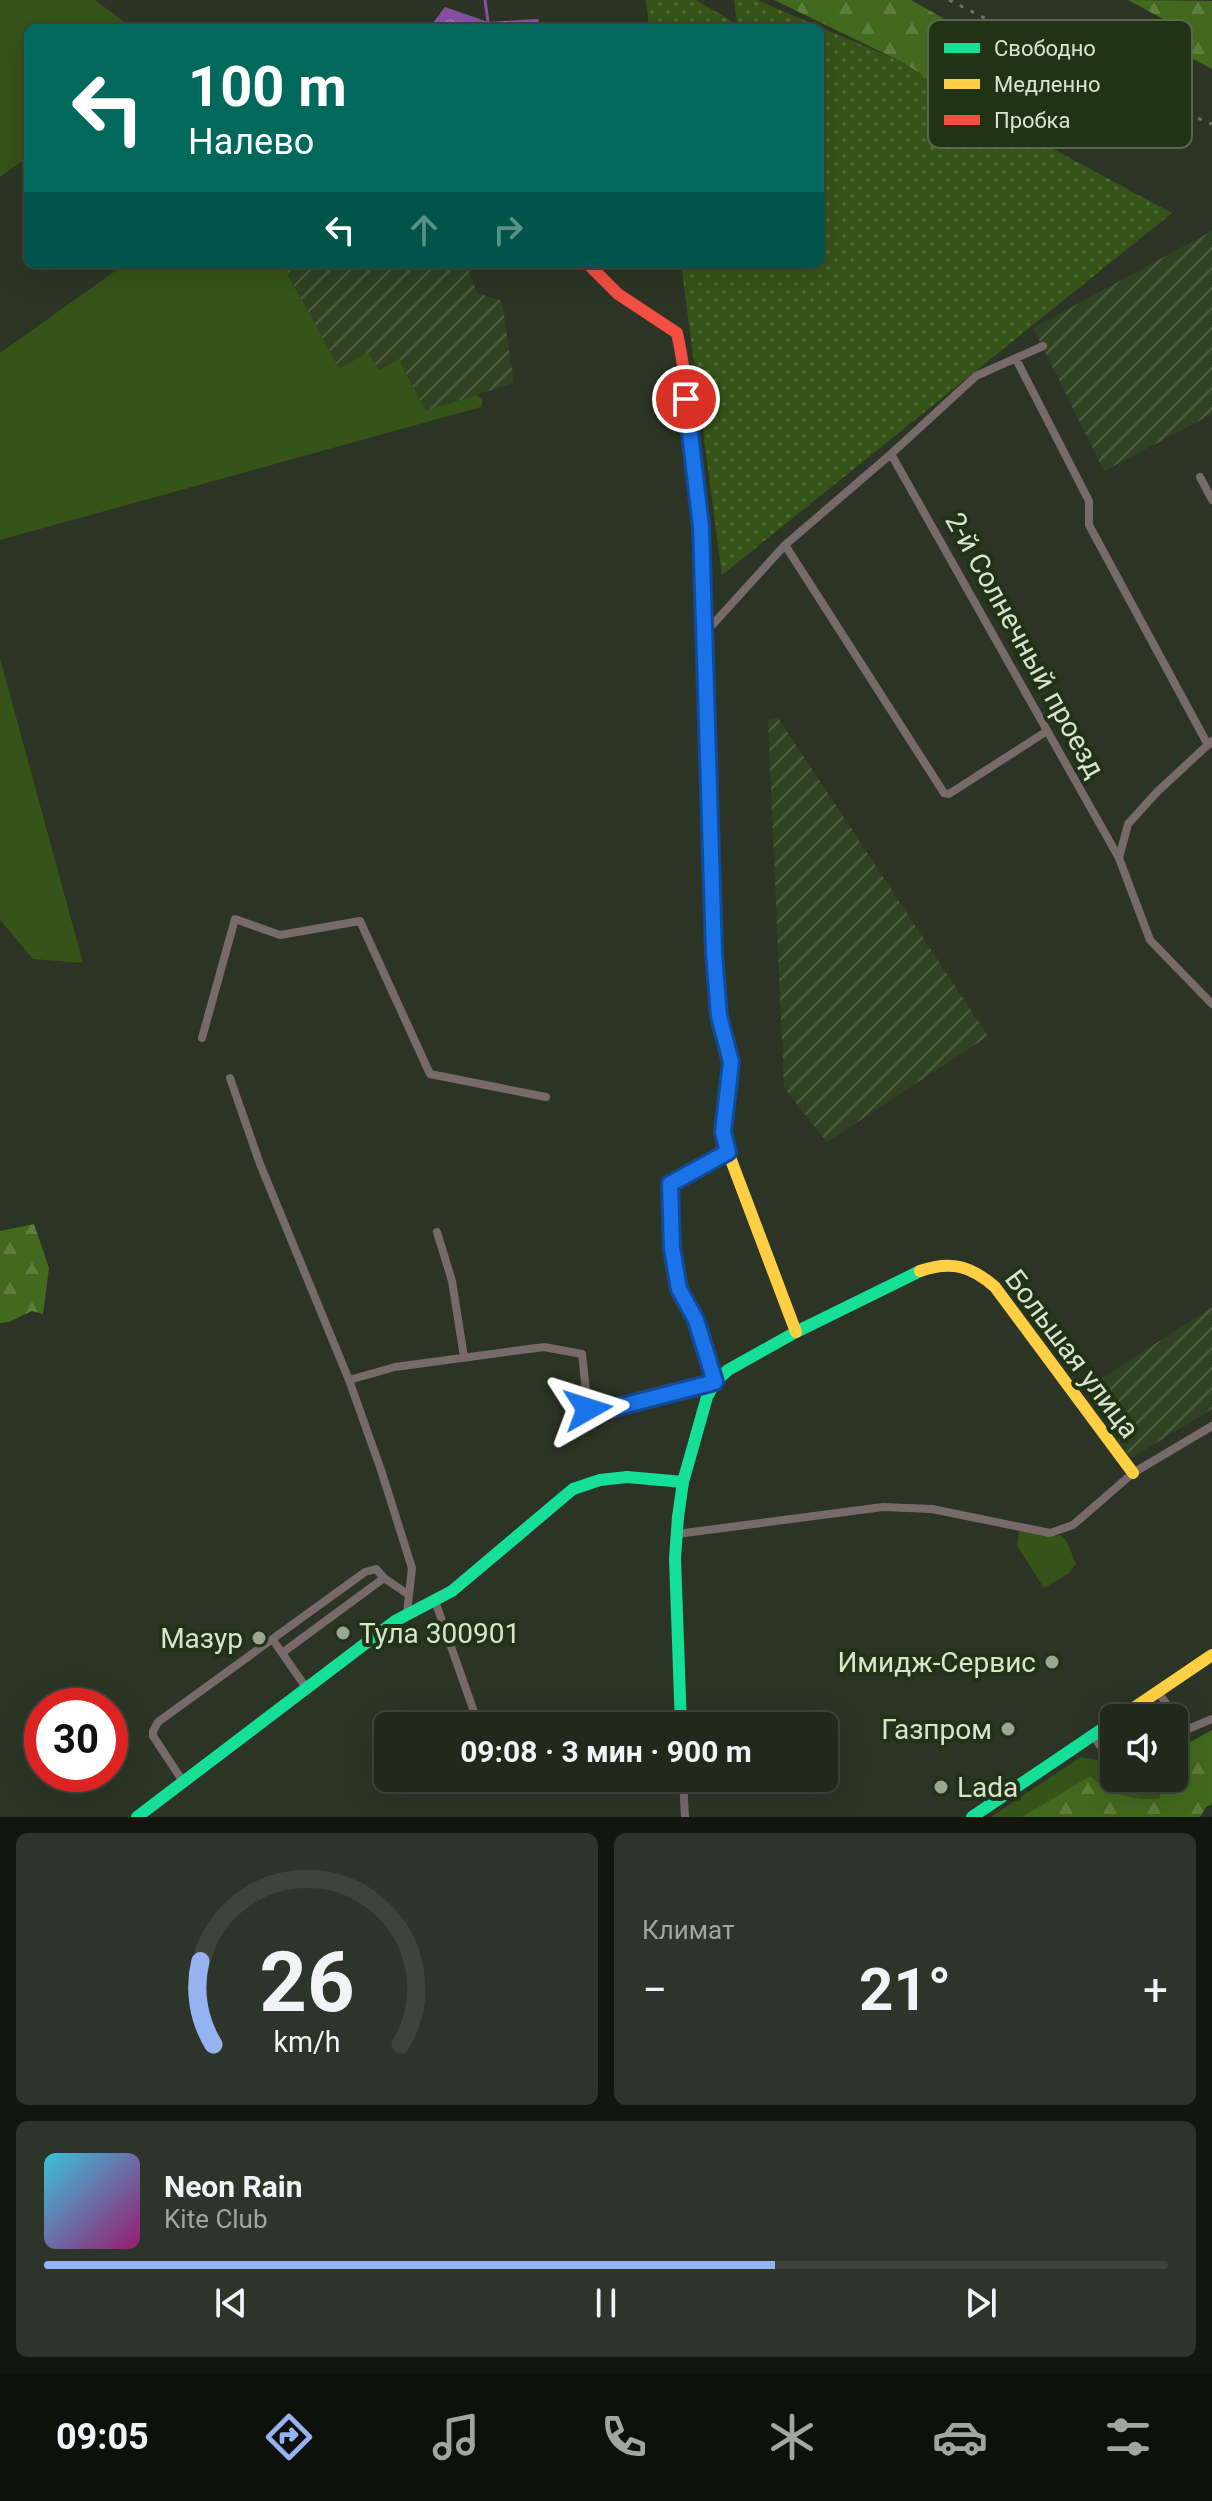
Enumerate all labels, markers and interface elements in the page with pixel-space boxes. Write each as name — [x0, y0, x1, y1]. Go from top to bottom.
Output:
legend — [928, 20, 1192, 148]
text: Свободно — [994, 36, 1096, 61]
text: 100 m — [188, 54, 347, 120]
icon: left — [56, 56, 160, 160]
text: Медленно — [994, 72, 1100, 97]
text: Пробка — [994, 108, 1070, 133]
text: Налево — [188, 121, 314, 163]
icon: left — [318, 208, 362, 252]
icon: ahead — [402, 208, 446, 252]
icon: right — [486, 208, 530, 252]
pin — [652, 365, 720, 433]
icon: arrive — [664, 377, 708, 421]
street label: 2-й Солнечный проезд — [938, 507, 1112, 783]
street label: Большая улица — [998, 1263, 1146, 1445]
position arrow — [546, 1367, 630, 1451]
place label: Тула 300901 — [359, 1617, 520, 1650]
place label: Мазур — [160, 1622, 243, 1655]
marker: Тула 300901 — [334, 1624, 352, 1642]
marker: Мазур — [250, 1629, 268, 1647]
place label: Имидж-Сервис — [837, 1646, 1036, 1679]
marker: Имидж-Сервис — [1043, 1653, 1061, 1671]
speed limit sign: 30 — [24, 1688, 128, 1792]
map controls — [1100, 1704, 1188, 1792]
button: sound — [1100, 1704, 1188, 1792]
place label: Газпром — [881, 1713, 992, 1746]
marker: Газпром — [999, 1720, 1017, 1738]
text: 09:08 · 3 мин · 900 m — [460, 1734, 752, 1769]
place label: Lada — [957, 1771, 1018, 1804]
marker: Lada — [932, 1778, 950, 1796]
text: Климат — [642, 1915, 734, 1945]
text: 26 — [259, 1934, 355, 2031]
text: 21° — [859, 1954, 951, 2025]
text: − — [642, 1964, 667, 2016]
text: + — [1143, 1964, 1168, 2016]
text: km/h — [273, 2025, 341, 2059]
text: Neon Rain — [164, 2169, 303, 2204]
text: Kite Club — [164, 2204, 268, 2234]
icon: previous — [209, 2281, 253, 2325]
icon: pause — [584, 2281, 628, 2325]
icon: next — [959, 2281, 1003, 2325]
icon: directions — [261, 2409, 317, 2465]
icon: music — [428, 2409, 484, 2465]
icon: phone — [596, 2409, 652, 2465]
icon: climate — [764, 2409, 820, 2465]
icon: car — [932, 2409, 988, 2465]
icon: filters — [1100, 2409, 1156, 2465]
text: 09:05 — [56, 2416, 149, 2458]

